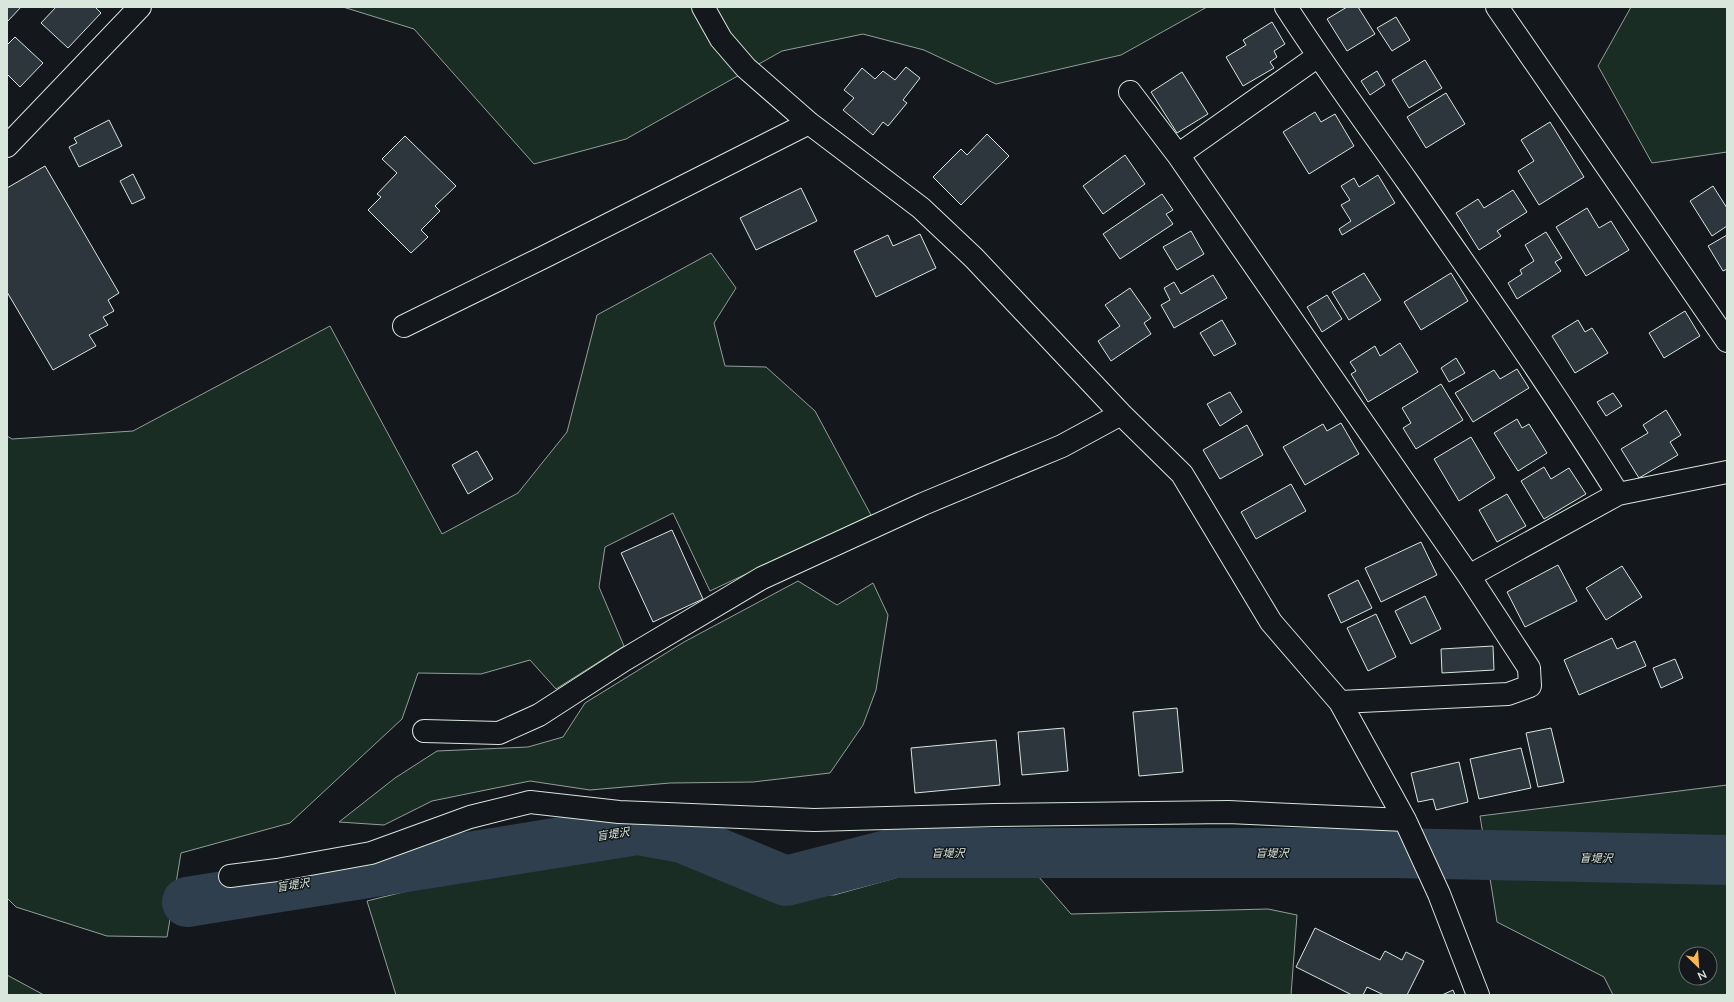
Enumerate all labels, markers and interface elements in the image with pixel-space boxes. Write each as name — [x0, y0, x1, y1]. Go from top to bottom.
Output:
water label: 盲堤沢 — [596, 824, 632, 843]
water label: 盲堤沢 — [932, 846, 966, 859]
water label: 盲堤沢 — [1256, 846, 1290, 859]
water label: 盲堤沢 — [1579, 851, 1615, 864]
water label: 盲堤沢 — [276, 875, 312, 894]
north arrow — [1678, 946, 1718, 986]
text: N — [1696, 968, 1709, 983]

